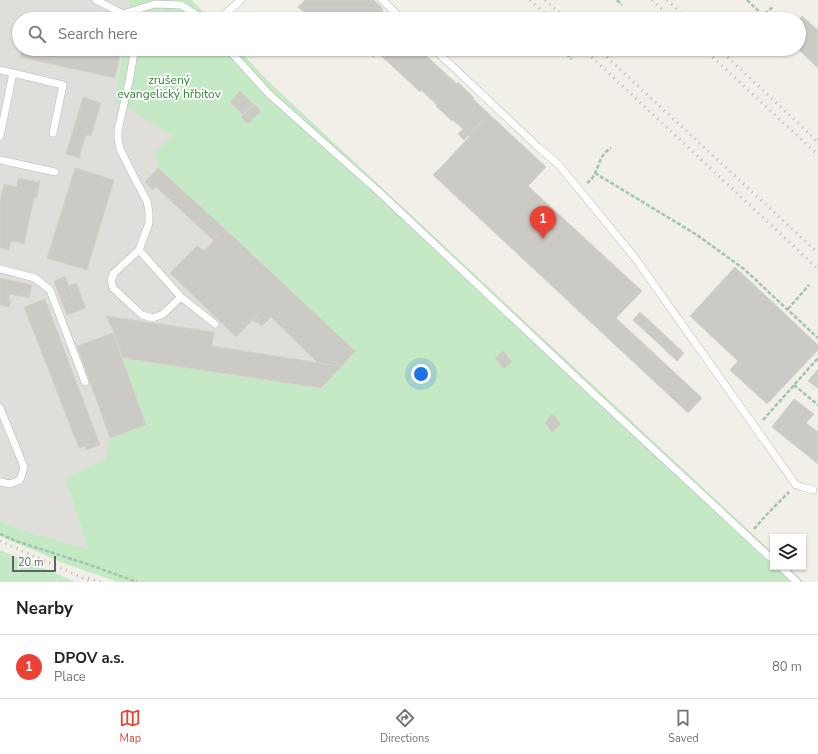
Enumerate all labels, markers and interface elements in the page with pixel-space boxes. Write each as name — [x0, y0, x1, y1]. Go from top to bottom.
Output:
search box — [12, 12, 806, 56]
icon: search — [26, 23, 48, 45]
text: Search here — [58, 24, 138, 44]
park label: zrušený evangelický hřbitov — [117, 72, 222, 102]
pin: 1 — [530, 206, 556, 239]
your location — [411, 364, 431, 384]
map controls — [770, 534, 806, 570]
button: layers — [770, 534, 806, 570]
scale bar — [12, 554, 56, 573]
text: 20 m — [18, 555, 43, 570]
text: Nearby — [16, 597, 73, 620]
text: DPOV a.s. — [54, 648, 124, 668]
text: 1 — [25, 658, 33, 676]
text: 80 m — [772, 658, 802, 676]
text: Place — [54, 668, 86, 686]
tab: Map — [119, 707, 141, 746]
tab: Directions — [380, 707, 430, 746]
tab: Saved — [668, 707, 699, 746]

